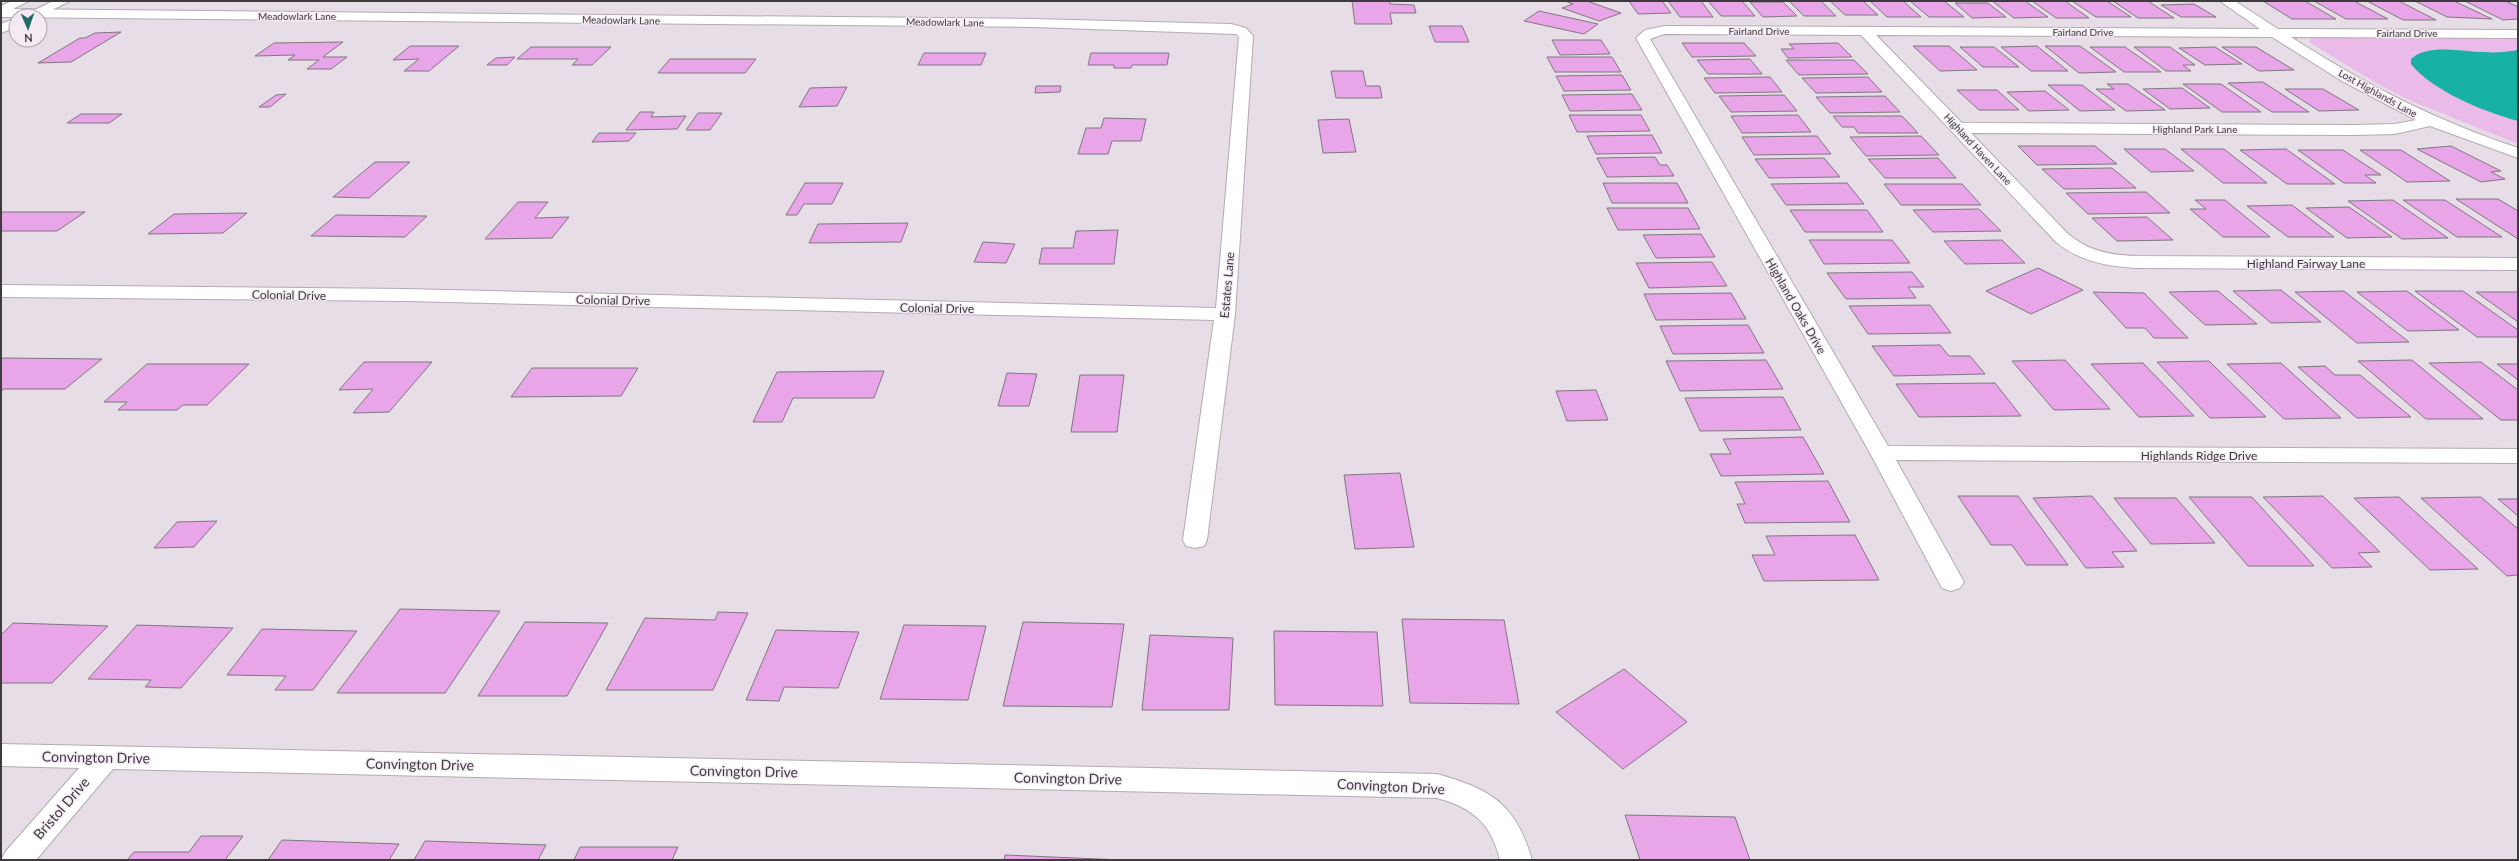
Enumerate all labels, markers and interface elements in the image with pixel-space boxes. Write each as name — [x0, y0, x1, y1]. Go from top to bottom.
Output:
north arrow — [8, 8, 48, 48]
street label: Meadowlark Lane — [258, 10, 336, 22]
street label: Meadowlark Lane — [582, 13, 660, 27]
street label: Meadowlark Lane — [906, 15, 984, 29]
street label: Fairland Drive — [1729, 25, 1789, 37]
street label: Fairland Drive — [2053, 26, 2113, 38]
street label: Fairland Drive — [2377, 27, 2437, 39]
text: N — [24, 32, 33, 45]
street label: Lost Highlands Lane — [2337, 66, 2419, 120]
street label: Highland Haven Lane — [1942, 111, 2014, 187]
street label: Highland Park Lane — [2153, 123, 2237, 135]
street label: Estates Lane — [1217, 251, 1237, 319]
street label: Highland Oaks Drive — [1762, 255, 1830, 357]
street label: Highland Fairway Lane — [2247, 256, 2365, 271]
street label: Colonial Drive — [252, 287, 326, 303]
street label: Colonial Drive — [576, 292, 650, 308]
street label: Colonial Drive — [900, 300, 974, 316]
street label: Highlands Ridge Drive — [2141, 448, 2257, 463]
street label: Convington Drive — [42, 748, 150, 766]
street label: Convington Drive — [366, 755, 474, 773]
street label: Convington Drive — [690, 762, 798, 780]
street label: Convington Drive — [1014, 769, 1122, 787]
street label: Bristol Drive — [29, 774, 93, 842]
street label: Convington Drive — [1337, 775, 1445, 797]

